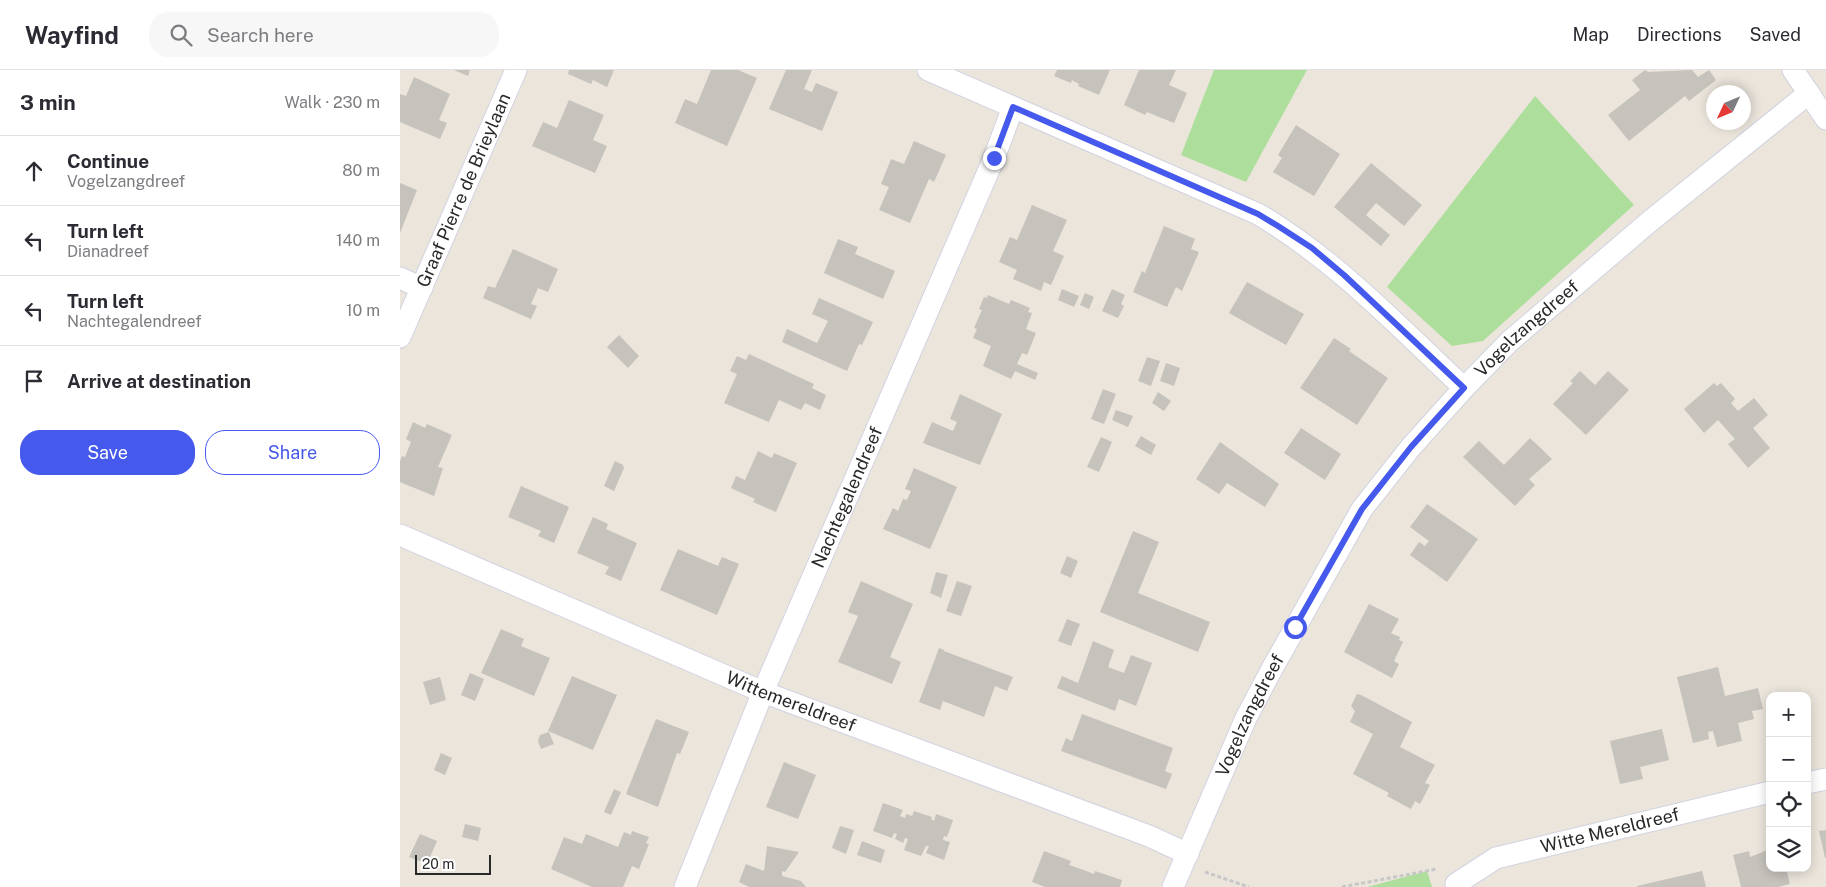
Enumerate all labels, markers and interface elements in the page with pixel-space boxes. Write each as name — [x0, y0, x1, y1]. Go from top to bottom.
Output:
search box — [149, 12, 499, 57]
text: Wayfind — [25, 21, 119, 49]
icon: search — [167, 21, 195, 49]
text: Search here — [207, 24, 314, 46]
text: Map — [1572, 24, 1609, 45]
text: Directions — [1637, 24, 1722, 45]
text: Saved — [1750, 24, 1801, 45]
north arrow — [1706, 85, 1751, 130]
text: 3 min — [20, 90, 76, 115]
street label: Graaf Pierre de Brieylaan — [412, 90, 515, 290]
text: Walk · 230 m — [284, 93, 380, 112]
route end — [983, 147, 1006, 170]
text: Continue — [67, 150, 149, 172]
icon: ahead — [20, 157, 48, 185]
text: 80 m — [342, 161, 380, 180]
text: Vogelzangdreef — [67, 172, 185, 191]
text: Turn left — [67, 220, 144, 242]
icon: left — [20, 227, 48, 255]
text: 140 m — [336, 231, 380, 250]
text: Dianadreef — [67, 242, 149, 261]
street label: Vogelzangdreef — [1470, 276, 1583, 381]
text: Turn left — [67, 290, 144, 312]
icon: left — [20, 297, 48, 325]
text: 10 m — [346, 301, 380, 320]
text: Nachtegalendreef — [67, 312, 202, 331]
icon: arrive — [20, 367, 48, 395]
text: Arrive at destination — [67, 370, 251, 392]
street label: Nachtegalendreef — [807, 424, 886, 571]
button: Save — [20, 430, 195, 475]
button: Share — [205, 430, 380, 475]
route start — [1284, 616, 1307, 639]
street label: Vogelzangdreef — [1211, 650, 1288, 779]
street label: Wittemereldreef — [723, 666, 859, 736]
map controls — [1766, 692, 1811, 872]
button: + — [1766, 692, 1811, 737]
button: − — [1766, 737, 1811, 782]
button: locate — [1766, 782, 1811, 827]
street label: Witte Mereldreef — [1538, 803, 1681, 857]
button: layers — [1766, 827, 1811, 872]
scale bar — [415, 852, 491, 875]
text: 20 m — [422, 856, 454, 872]

